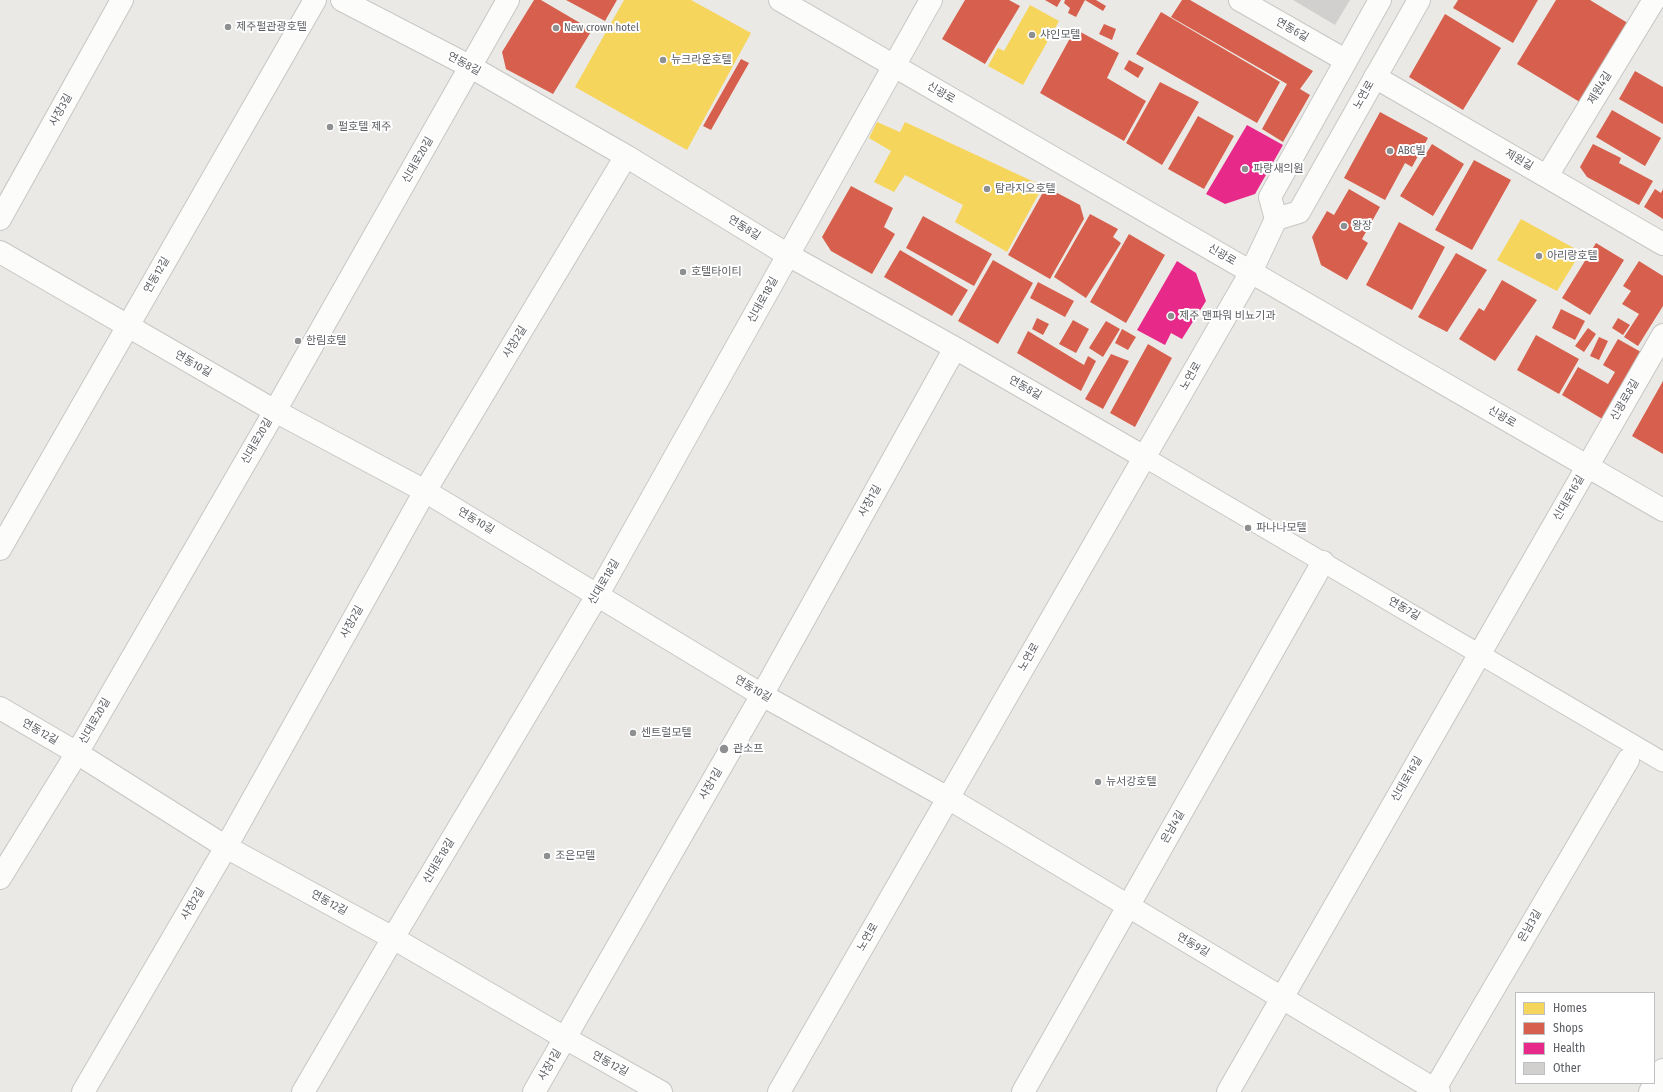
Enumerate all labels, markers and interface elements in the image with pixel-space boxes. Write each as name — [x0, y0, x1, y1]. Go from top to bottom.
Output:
street label: 연동6길 — [1273, 15, 1311, 45]
place label: 제주펄관광호텔 — [236, 20, 307, 34]
place label: New crown hotel — [564, 21, 639, 35]
marker: 제주펄관광호텔 — [223, 22, 233, 32]
marker: New crown hotel — [551, 23, 561, 33]
place label: 샤인모텔 — [1040, 28, 1080, 42]
marker: 샤인모텔 — [1027, 30, 1037, 40]
street label: 연동8길 — [445, 50, 483, 78]
place label: 뉴크라운호텔 — [671, 53, 732, 67]
marker: 뉴크라운호텔 — [658, 55, 668, 65]
street label: 제원4길 — [1585, 69, 1615, 107]
street label: 노연로 — [1351, 79, 1377, 111]
street label: 신광로 — [925, 80, 957, 106]
street label: 사장3길 — [47, 91, 75, 129]
place label: 펄호텔 제주 — [338, 120, 391, 134]
marker: 펄호텔 제주 — [325, 122, 335, 132]
street label: 신대로20길 — [400, 135, 436, 185]
place label: ABC빌 — [1398, 144, 1426, 158]
marker: ABC빌 — [1385, 146, 1395, 156]
street label: 제원길 — [1503, 147, 1535, 173]
place label: 파랑새의원 — [1253, 162, 1304, 176]
marker: 파랑새의원 — [1240, 164, 1250, 174]
place label: 탐라지오호텔 — [995, 182, 1056, 196]
marker: 탐라지오호텔 — [982, 184, 992, 194]
street label: 연동8길 — [725, 213, 763, 243]
place label: 왕장 — [1352, 219, 1372, 233]
marker: 왕장 — [1339, 221, 1349, 231]
street label: 신광로 — [1206, 242, 1238, 268]
place label: 아리랑호텔 — [1547, 249, 1598, 263]
marker: 아리랑호텔 — [1534, 251, 1544, 261]
street label: 연동12길 — [141, 255, 173, 295]
place label: 호텔타이티 — [691, 265, 742, 279]
marker: 호텔타이티 — [678, 267, 688, 277]
street label: 신대로18길 — [745, 275, 781, 325]
place label: 제주 맨파워 비뇨기과 — [1179, 309, 1275, 323]
marker: 제주 맨파워 비뇨기과 — [1166, 311, 1176, 321]
street label: 사장2길 — [500, 324, 530, 360]
place label: 한림호텔 — [306, 334, 346, 348]
marker: 한림호텔 — [293, 336, 303, 346]
street label: 연동10길 — [172, 348, 214, 380]
street label: 노연로 — [1178, 360, 1204, 392]
street label: 연동8길 — [1006, 373, 1044, 403]
street label: 신광로8길 — [1608, 377, 1642, 423]
street label: 신광로 — [1486, 404, 1518, 430]
street label: 신대로20길 — [239, 416, 275, 466]
street label: 신대로16길 — [1551, 473, 1587, 523]
street label: 사장1길 — [856, 483, 884, 519]
street label: 연동10길 — [455, 505, 497, 537]
place label: 파나나모텔 — [1256, 521, 1307, 535]
marker: 파나나모텔 — [1243, 523, 1253, 533]
street label: 신대로18길 — [586, 557, 622, 607]
street label: 연동7길 — [1386, 595, 1422, 623]
street label: 사장2길 — [338, 603, 366, 641]
street label: 노연로 — [1016, 641, 1042, 673]
street label: 연동10길 — [732, 673, 774, 705]
street label: 신대로20길 — [77, 696, 113, 746]
street label: 연동12길 — [20, 716, 60, 748]
place label: 센트럴모텔 — [641, 726, 692, 740]
marker: 센트럴모텔 — [628, 728, 638, 738]
place label: 관소프 — [733, 742, 763, 756]
marker: 관소프 — [718, 743, 730, 755]
street label: 신대로16길 — [1389, 754, 1425, 804]
street label: 사장1길 — [697, 766, 725, 802]
place label: 뉴서강호텔 — [1106, 775, 1157, 789]
marker: 뉴서강호텔 — [1093, 777, 1103, 787]
street label: 은남4길 — [1158, 808, 1188, 846]
street label: 신대로18길 — [420, 836, 458, 886]
place label: 조은모텔 — [555, 849, 595, 863]
marker: 조은모텔 — [542, 851, 552, 861]
street label: 사장2길 — [178, 885, 208, 923]
street label: 연동12길 — [309, 888, 349, 918]
street label: 은남3길 — [1515, 907, 1545, 945]
street label: 노연로 — [855, 921, 881, 953]
street label: 연동9길 — [1174, 930, 1212, 960]
legend — [1515, 992, 1655, 1084]
text: Homes — [1553, 1001, 1587, 1015]
text: Shops — [1553, 1021, 1583, 1035]
text: Health — [1553, 1041, 1585, 1055]
street label: 사장1길 — [536, 1047, 564, 1083]
street label: 연동12길 — [590, 1049, 630, 1079]
text: Other — [1553, 1061, 1581, 1075]

